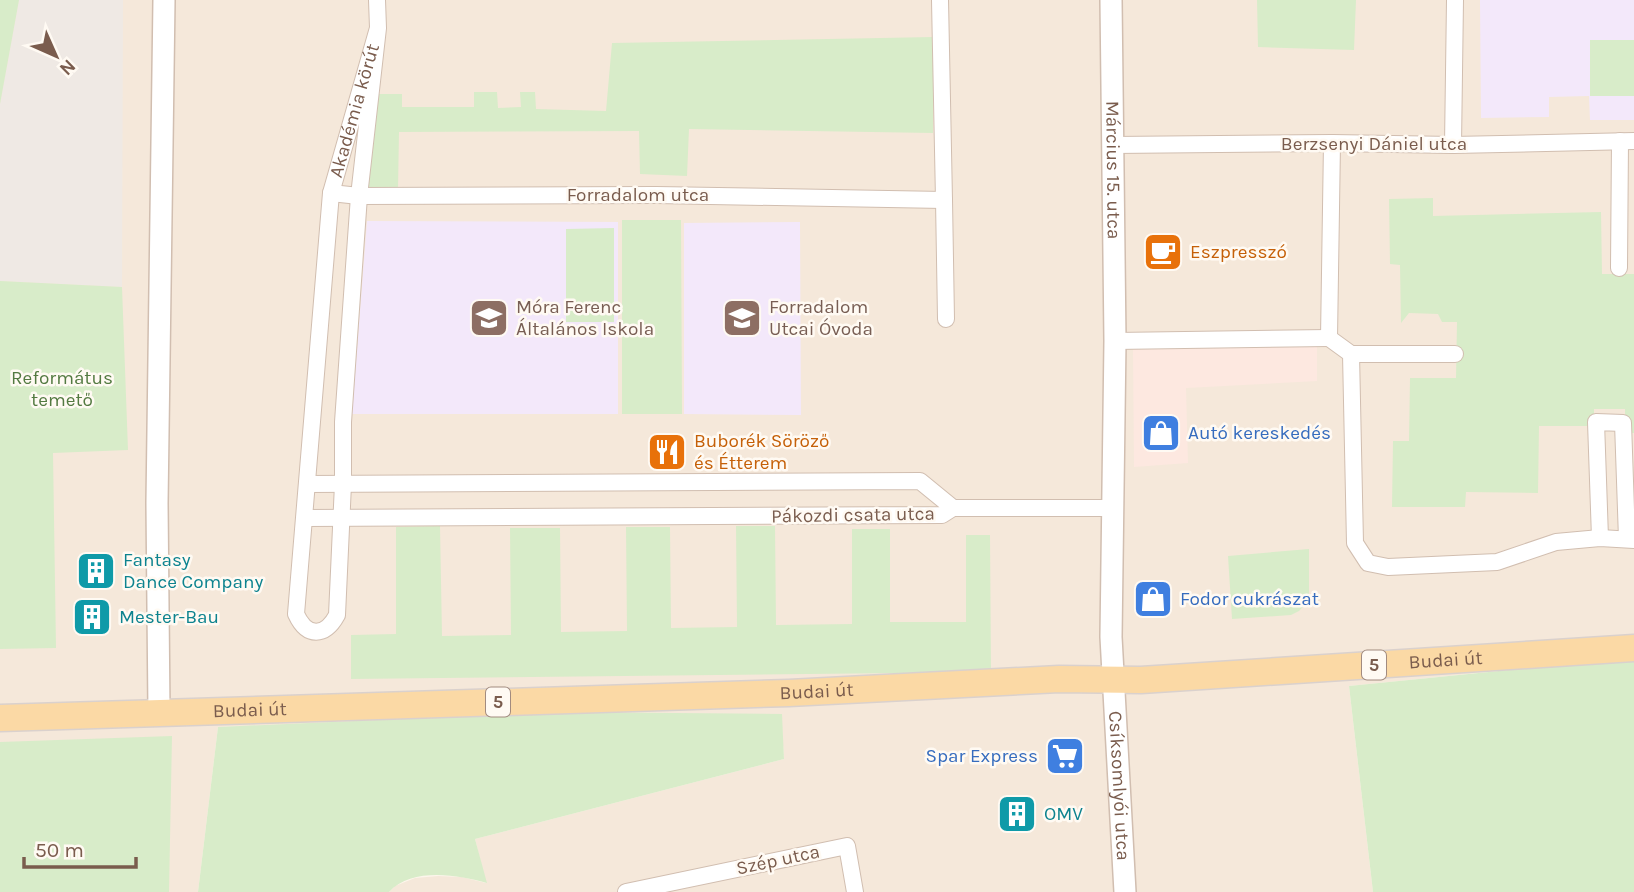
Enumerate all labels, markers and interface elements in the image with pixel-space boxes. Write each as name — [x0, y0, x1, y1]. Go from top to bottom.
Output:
north arrow — [21, 21, 91, 91]
street label: Akadémia körút — [325, 41, 384, 180]
text: N — [55, 55, 80, 80]
street label: Március 15. utca — [1101, 100, 1125, 240]
street label: Berzsenyi Dániel utca — [1281, 133, 1467, 155]
street label: Forradalom utca — [567, 184, 709, 206]
cafe icon: Eszpresszó — [1142, 231, 1184, 273]
place label: Eszpresszó — [1190, 241, 1287, 263]
place label: Móra Ferenc Általános Iskola — [516, 296, 654, 340]
place label: Forradalom Utcai Óvoda — [769, 296, 873, 340]
school or university icon: Móra Ferenc Általános Iskola — [468, 297, 510, 339]
school or university icon: Forradalom Utcai Óvoda — [721, 297, 763, 339]
park label: Református temető — [11, 367, 113, 411]
shop icon: Autó kereskedés — [1140, 412, 1182, 454]
place label: Autó kereskedés — [1188, 422, 1331, 444]
place label: Buborék Söröző és Étterem — [694, 430, 829, 474]
restaurant icon: Buborék Söröző és Étterem — [646, 431, 688, 473]
street label: Pákozdi csata utca — [771, 503, 935, 527]
place label: Fantasy Dance Company — [123, 549, 263, 593]
building icon: Fantasy Dance Company — [75, 550, 117, 592]
shop icon: Fodor cukrászat — [1132, 578, 1174, 620]
place label: Fodor cukrászat — [1180, 588, 1319, 610]
building icon: Mester-Bau — [71, 596, 113, 638]
place label: Mester-Bau — [119, 606, 219, 628]
street label: Budai út — [1408, 647, 1483, 674]
road number: 5 — [1362, 650, 1386, 680]
street label: Budai út — [779, 679, 854, 704]
road number: 5 — [486, 688, 510, 716]
street label: Budai út — [213, 698, 287, 722]
street label: Csíksomlyói utca — [1104, 710, 1134, 861]
supermarket icon: Spar Express — [1044, 735, 1086, 777]
place label: Spar Express — [925, 745, 1038, 767]
building icon: OMV — [996, 793, 1038, 835]
place label: OMV — [1044, 803, 1083, 825]
scale bar — [24, 826, 136, 870]
text: 50 m — [35, 838, 84, 862]
street label: Szép utca — [734, 840, 822, 880]

